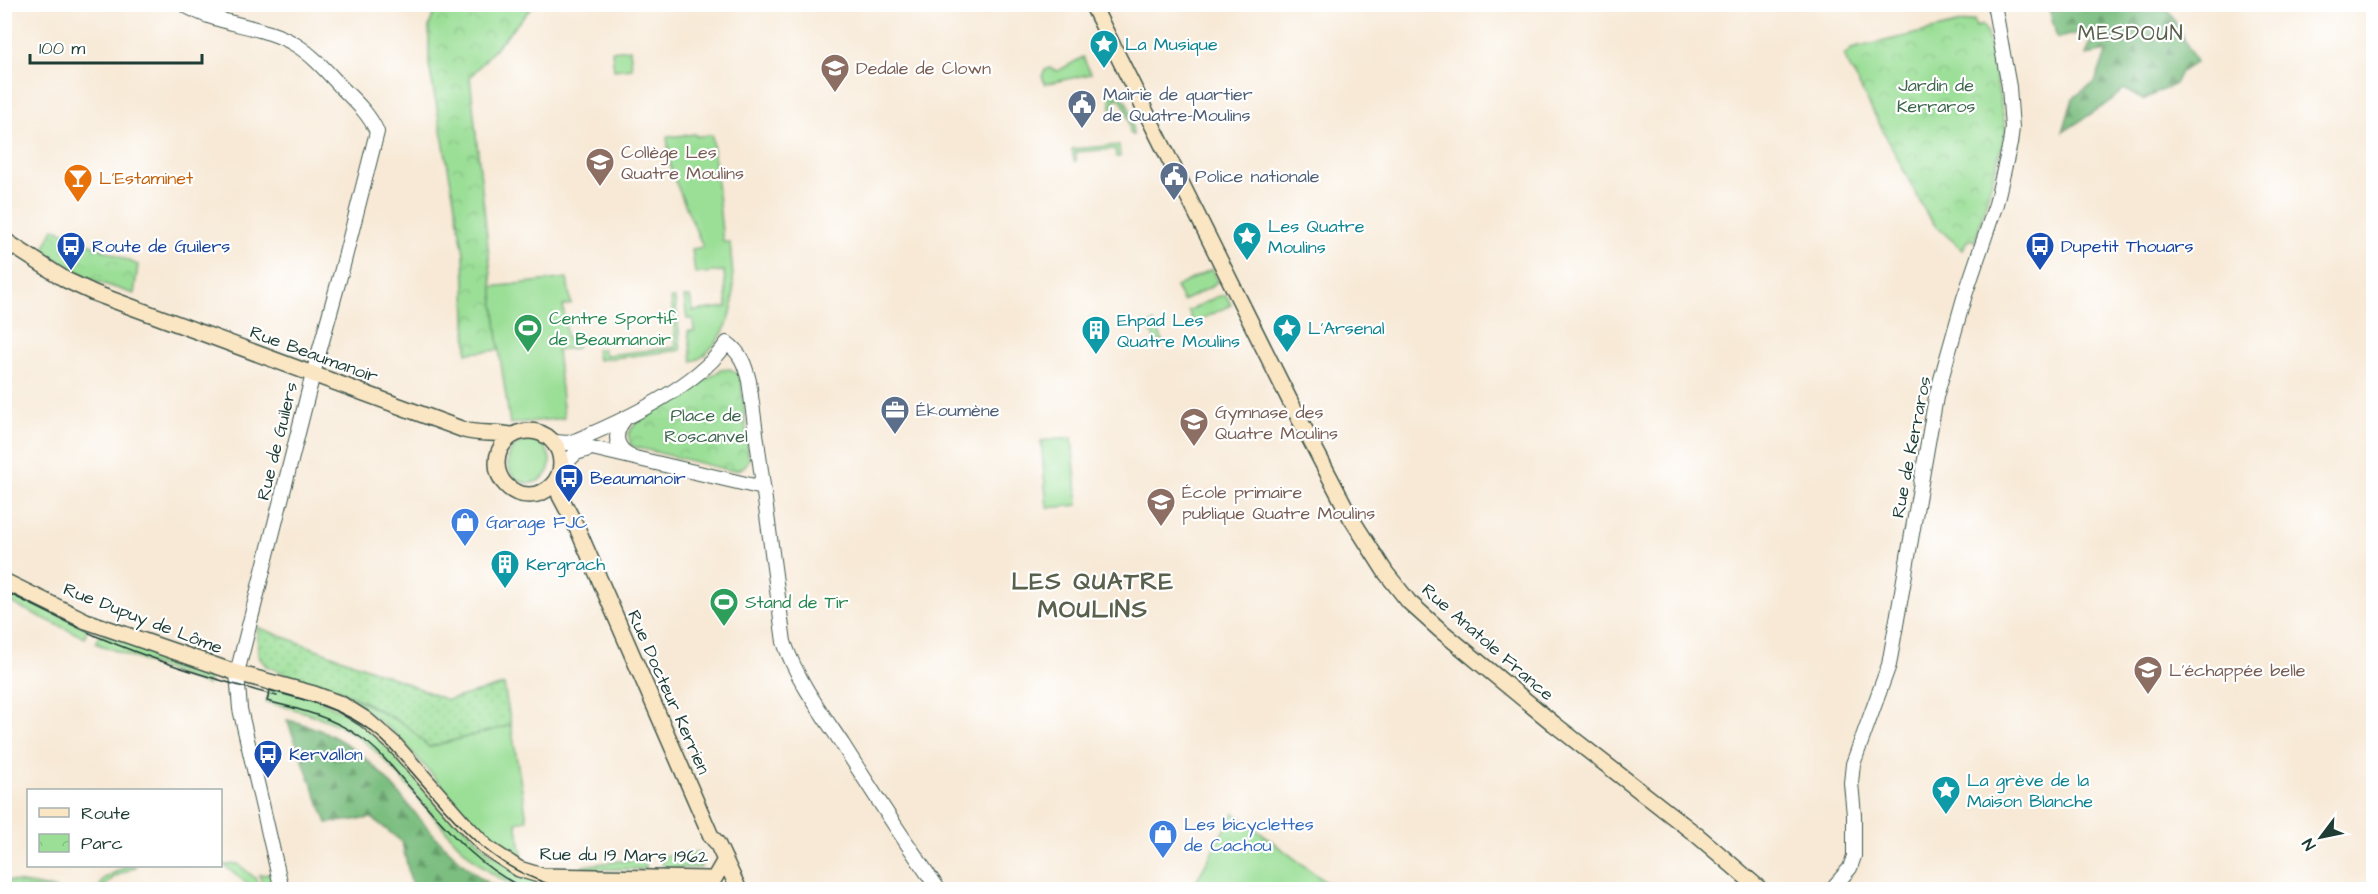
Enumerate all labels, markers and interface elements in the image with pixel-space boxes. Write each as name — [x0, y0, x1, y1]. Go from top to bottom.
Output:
district label: MESDOUN — [2078, 19, 2184, 48]
scale bar — [30, 27, 202, 65]
place icon: La Musique — [1088, 28, 1120, 70]
place label: La Musique — [1125, 32, 1218, 57]
text: 100 m — [39, 36, 85, 61]
school or university icon: Dedale de Clown — [819, 52, 851, 94]
place label: Dedale de Clown — [856, 56, 991, 81]
park label: Jardin de Kerraros — [1897, 73, 1975, 119]
place label: Mairie de quartier de Quatre-Moulins — [1103, 82, 1253, 128]
public building icon: Mairie de quartier de Quatre-Moulins — [1066, 88, 1098, 130]
place label: Collège Les Quatre Moulins — [621, 140, 744, 186]
school or university icon: Collège Les Quatre Moulins — [584, 146, 616, 188]
public building icon: Police nationale — [1158, 160, 1190, 202]
bar icon: L'Estaminet — [62, 162, 94, 204]
place label: Police nationale — [1195, 164, 1320, 189]
place label: L'Estaminet — [99, 166, 194, 191]
place label: Les Quatre Moulins — [1268, 214, 1365, 260]
place icon: Les Quatre Moulins — [1231, 220, 1263, 262]
bus stop icon: Route de Guilers — [55, 230, 87, 272]
bus stop icon: Dupetit Thouars — [2024, 230, 2056, 272]
place label: Route de Guilers — [92, 234, 230, 259]
place label: Dupetit Thouars — [2061, 234, 2194, 259]
place label: Centre Sportif de Beaumanoir — [549, 306, 677, 352]
place label: Ehpad Les Quatre Moulins — [1117, 308, 1240, 354]
sports icon: Centre Sportif de Beaumanoir — [512, 312, 544, 354]
place icon: L'Arsenal — [1271, 312, 1303, 354]
building icon: Ehpad Les Quatre Moulins — [1080, 314, 1112, 356]
place label: L'Arsenal — [1308, 316, 1385, 341]
street label: Rue Beaumanoir — [246, 320, 381, 389]
street label: Rue de Kerraros — [1885, 374, 1937, 520]
street label: Rue de Guilers — [251, 379, 304, 503]
office icon: Ékoumène — [879, 394, 911, 436]
place label: Ékoumène — [916, 398, 1000, 423]
place label: Gymnase des Quatre Moulins — [1215, 400, 1338, 446]
park label: Place de Roscanvel — [664, 403, 748, 449]
school or university icon: Gymnase des Quatre Moulins — [1178, 406, 1210, 448]
bus stop icon: Beaumanoir — [553, 462, 585, 504]
place label: Beaumanoir — [590, 466, 686, 491]
place label: École primaire publique Quatre Moulins — [1182, 480, 1375, 526]
school or university icon: École primaire publique Quatre Moulins — [1145, 486, 1177, 528]
shop icon: Garage FJC — [449, 506, 481, 548]
place label: Garage FJC — [486, 510, 588, 536]
building icon: Kergrach — [489, 548, 521, 590]
place label: Kergrach — [526, 552, 605, 578]
district label: LES QUATRE MOULINS — [1011, 565, 1175, 627]
street label: Rue Dupuy de Lôme — [59, 577, 226, 661]
street label: Rue Anatole France — [1416, 578, 1559, 707]
sports icon: Stand de Tir — [708, 586, 740, 628]
place label: Stand de Tir — [745, 590, 849, 615]
street label: Rue Docteur Kerrien — [621, 606, 716, 778]
school or university icon: L'échappée belle — [2132, 654, 2164, 696]
place label: L'échappée belle — [2169, 658, 2306, 683]
bus stop icon: Kervallon — [252, 738, 284, 780]
place label: Kervallon — [289, 742, 363, 767]
place label: La grève de la Maison Blanche — [1967, 768, 2093, 814]
place icon: La grève de la Maison Blanche — [1930, 774, 1962, 816]
legend — [27, 789, 222, 867]
text: Route — [81, 801, 130, 826]
north arrow — [2291, 807, 2351, 867]
place label: Les bicyclettes de Cachou — [1184, 812, 1314, 858]
shop icon: Les bicyclettes de Cachou — [1147, 818, 1179, 860]
text: Parc — [81, 831, 123, 856]
text: N — [2297, 834, 2321, 855]
street label: Rue du 19 Mars 1962 — [539, 842, 709, 869]

